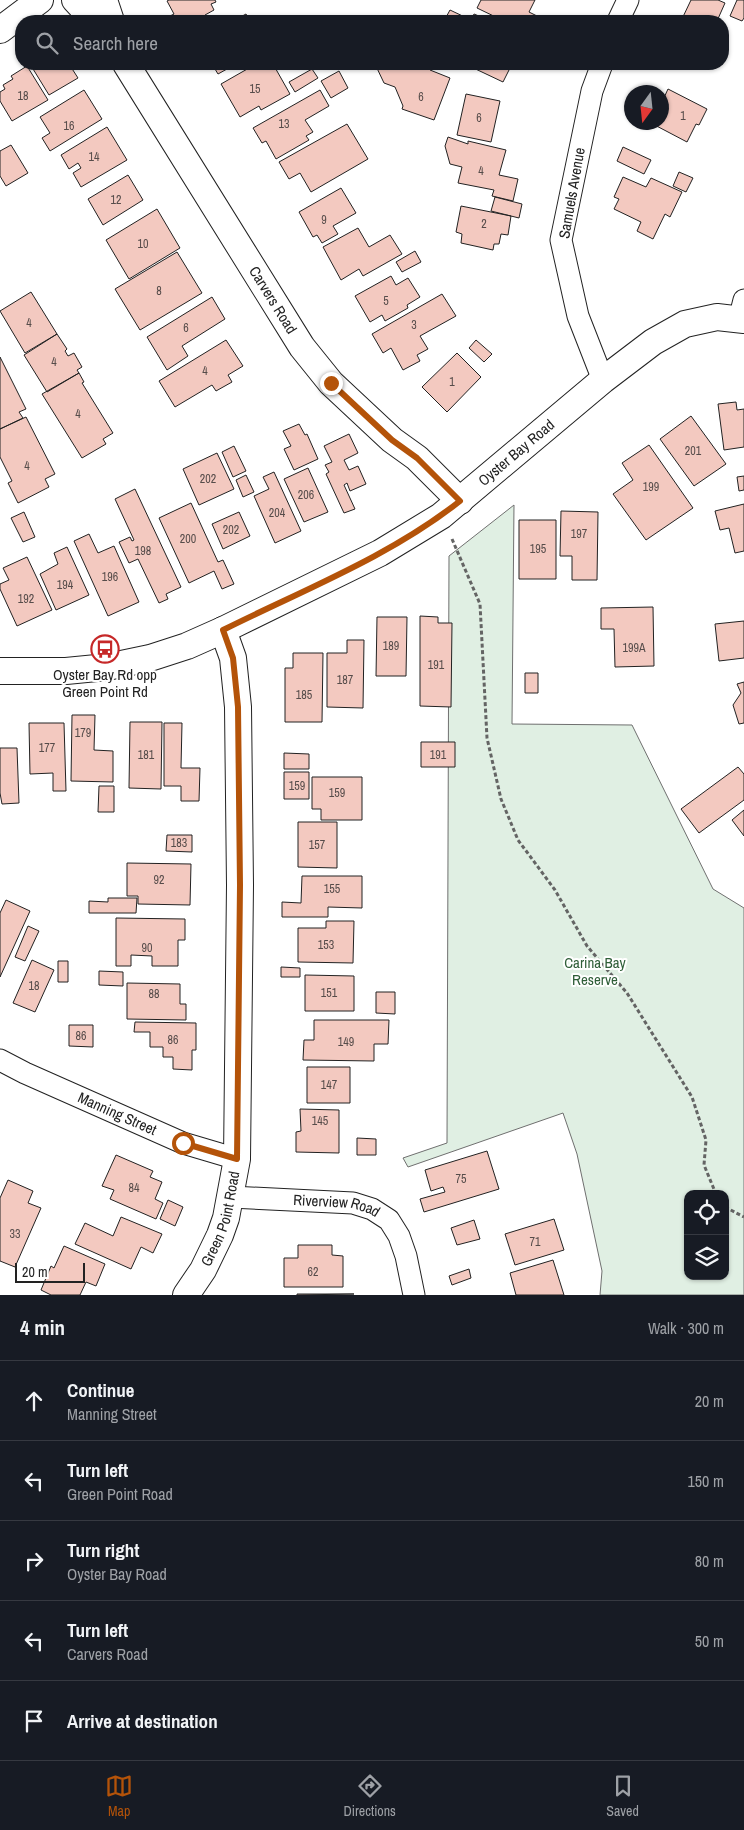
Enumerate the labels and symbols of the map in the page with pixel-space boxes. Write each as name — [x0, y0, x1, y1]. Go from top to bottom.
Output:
house number: 15 — [250, 81, 261, 97]
north arrow — [624, 85, 669, 130]
house number: 18 — [18, 88, 28, 104]
house number: 6 — [418, 89, 424, 105]
house number: 1 — [680, 108, 686, 124]
house number: 6 — [476, 110, 482, 126]
house number: 13 — [279, 116, 289, 132]
house number: 16 — [64, 118, 74, 134]
street label: Samuels Avenue — [553, 146, 590, 240]
house number: 14 — [89, 149, 100, 165]
house number: 4 — [478, 163, 484, 179]
house number: 12 — [111, 192, 121, 208]
house number: 9 — [321, 212, 327, 228]
house number: 2 — [481, 216, 487, 232]
house number: 10 — [138, 236, 148, 252]
street label: Carvers Road — [244, 262, 302, 338]
house number: 8 — [156, 283, 162, 299]
house number: 5 — [383, 293, 389, 309]
house number: 4 — [26, 315, 32, 331]
house number: 3 — [411, 317, 417, 333]
house number: 6 — [183, 320, 189, 336]
house number: 4 — [51, 354, 57, 370]
house number: 4 — [202, 363, 208, 379]
route end — [320, 372, 343, 395]
house number: 1 — [449, 374, 455, 390]
house number: 4 — [75, 406, 81, 422]
street label: Oyster Bay Road — [473, 414, 559, 491]
house number: 201 — [685, 443, 702, 459]
house number: 4 — [24, 458, 30, 474]
house number: 202 — [200, 471, 216, 487]
house number: 199 — [643, 479, 659, 495]
house number: 206 — [298, 487, 314, 503]
house number: 204 — [269, 505, 286, 521]
house number: 202 — [223, 522, 239, 538]
house number: 197 — [571, 526, 588, 542]
house number: 200 — [180, 531, 196, 547]
house number: 195 — [530, 541, 547, 557]
house number: 198 — [135, 543, 151, 559]
house number: 196 — [102, 569, 118, 585]
house number: 194 — [57, 577, 74, 593]
house number: 192 — [18, 591, 34, 607]
bus stop icon: Oyster Bay Rd opp Green Point Rd — [90, 634, 120, 664]
house number: 189 — [383, 638, 399, 654]
house number: 199A — [623, 640, 646, 656]
house number: 191 — [428, 657, 445, 673]
place label: Oyster Bay Rd opp Green Point Rd — [53, 664, 157, 702]
house number: 187 — [337, 672, 354, 688]
house number: 185 — [296, 687, 313, 703]
house number: 179 — [75, 725, 91, 741]
house number: 177 — [39, 740, 56, 756]
house number: 181 — [138, 747, 155, 763]
house number: 191 — [430, 747, 447, 763]
house number: 159 — [289, 778, 305, 794]
house number: 159 — [329, 785, 345, 801]
house number: 183 — [171, 835, 187, 851]
house number: 157 — [309, 837, 326, 853]
house number: 92 — [154, 872, 164, 888]
house number: 155 — [324, 881, 341, 897]
house number: 153 — [318, 937, 334, 953]
house number: 90 — [142, 940, 152, 956]
park label: Carina Bay Reserve — [564, 952, 627, 990]
house number: 18 — [29, 978, 39, 994]
house number: 151 — [321, 985, 338, 1001]
house number: 88 — [149, 986, 159, 1002]
house number: 86 — [76, 1028, 86, 1044]
house number: 86 — [168, 1032, 178, 1048]
house number: 149 — [338, 1034, 354, 1050]
house number: 147 — [321, 1077, 338, 1093]
street label: Manning Street — [75, 1087, 161, 1140]
house number: 145 — [312, 1113, 329, 1129]
route start — [172, 1132, 195, 1155]
street label: Green Point Road — [195, 1169, 245, 1270]
house number: 75 — [456, 1171, 467, 1187]
house number: 84 — [129, 1180, 140, 1196]
street label: Riverview Road — [293, 1189, 384, 1222]
house number: 33 — [10, 1226, 20, 1242]
house number: 71 — [530, 1234, 541, 1250]
scale bar — [15, 1260, 85, 1283]
house number: 62 — [308, 1264, 318, 1280]

